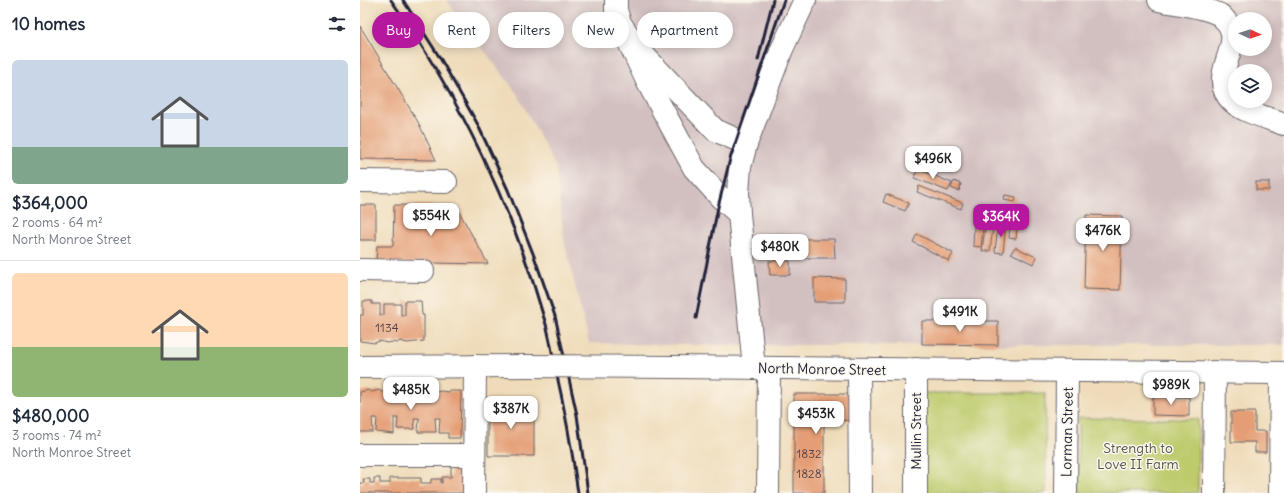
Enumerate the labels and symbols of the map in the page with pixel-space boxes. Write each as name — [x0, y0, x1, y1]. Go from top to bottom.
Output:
north arrow — [1228, 12, 1272, 56]
pin: $496K — [905, 146, 961, 180]
pin: $554K — [403, 203, 459, 237]
pin: $364K — [973, 204, 1029, 238]
pin: $476K — [1075, 218, 1131, 252]
pin: $480K — [752, 234, 808, 268]
pin: $491K — [932, 299, 988, 333]
house number: 1134 — [375, 320, 399, 335]
street label: North Monroe Street — [758, 359, 887, 379]
pin: $989K — [1143, 372, 1199, 406]
pin: $485K — [383, 377, 439, 411]
street label: Lorman Street — [1057, 387, 1077, 477]
street label: Mullin Street — [907, 392, 925, 470]
pin: $387K — [483, 396, 539, 430]
pin: $453K — [788, 401, 844, 435]
park label: Strength to Love II Farm — [1097, 439, 1179, 473]
house number: 1832 — [796, 446, 822, 461]
house number: 1828 — [796, 466, 822, 481]

